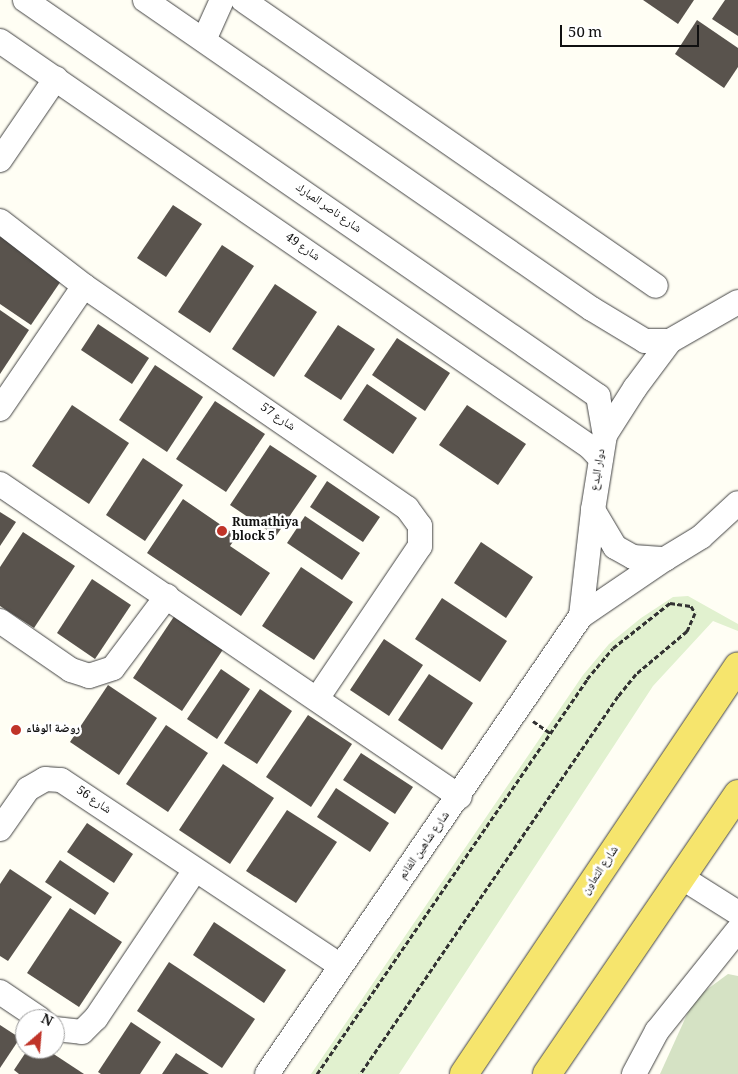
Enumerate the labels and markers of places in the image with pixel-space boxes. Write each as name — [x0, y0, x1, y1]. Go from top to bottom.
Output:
place label: Rumathiya block 5 — [232, 517, 299, 545]
marker: Rumathiya block 5 — [216, 525, 228, 537]
place label: روضة الوفاء — [26, 723, 80, 737]
marker: روضة الوفاء — [10, 724, 22, 736]

